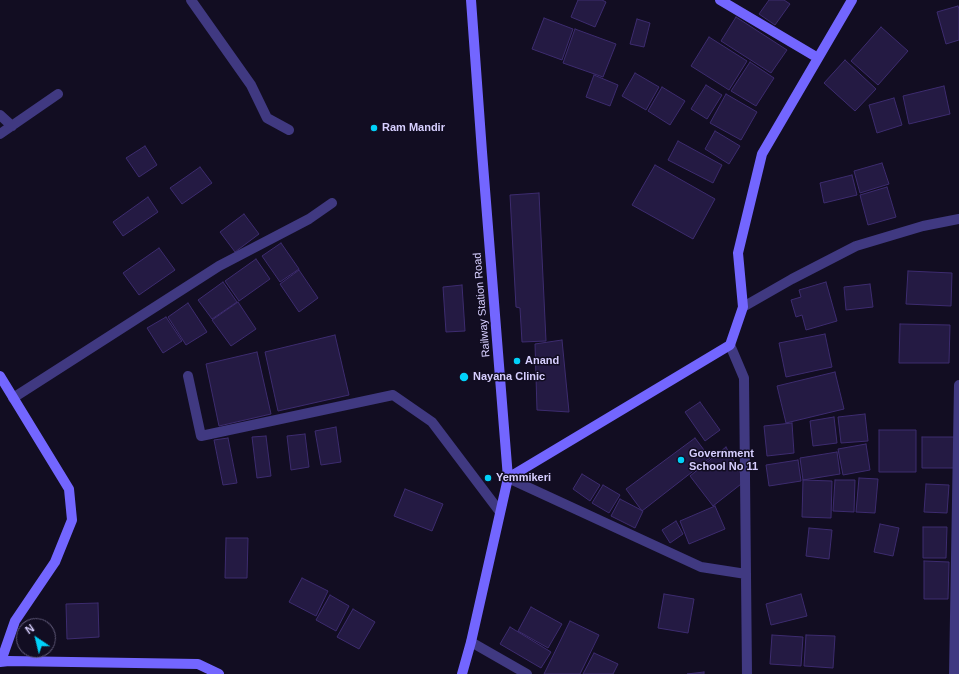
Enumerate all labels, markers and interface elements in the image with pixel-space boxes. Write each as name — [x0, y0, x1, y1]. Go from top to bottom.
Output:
place label: Ram Mandir — [382, 121, 445, 135]
marker: Ram Mandir — [369, 123, 379, 133]
street label: Railway Station Road — [471, 252, 493, 358]
place label: Anand — [525, 354, 559, 368]
marker: Anand — [512, 356, 522, 366]
place label: Nayana Clinic — [473, 370, 545, 384]
marker: Nayana Clinic — [458, 371, 470, 383]
place label: Government School No 11 — [689, 447, 758, 473]
marker: Government School No 11 — [676, 455, 686, 465]
place label: Yemmikeri — [496, 471, 551, 485]
marker: Yemmikeri — [483, 473, 493, 483]
north arrow — [16, 618, 56, 658]
text: N — [23, 622, 36, 636]

